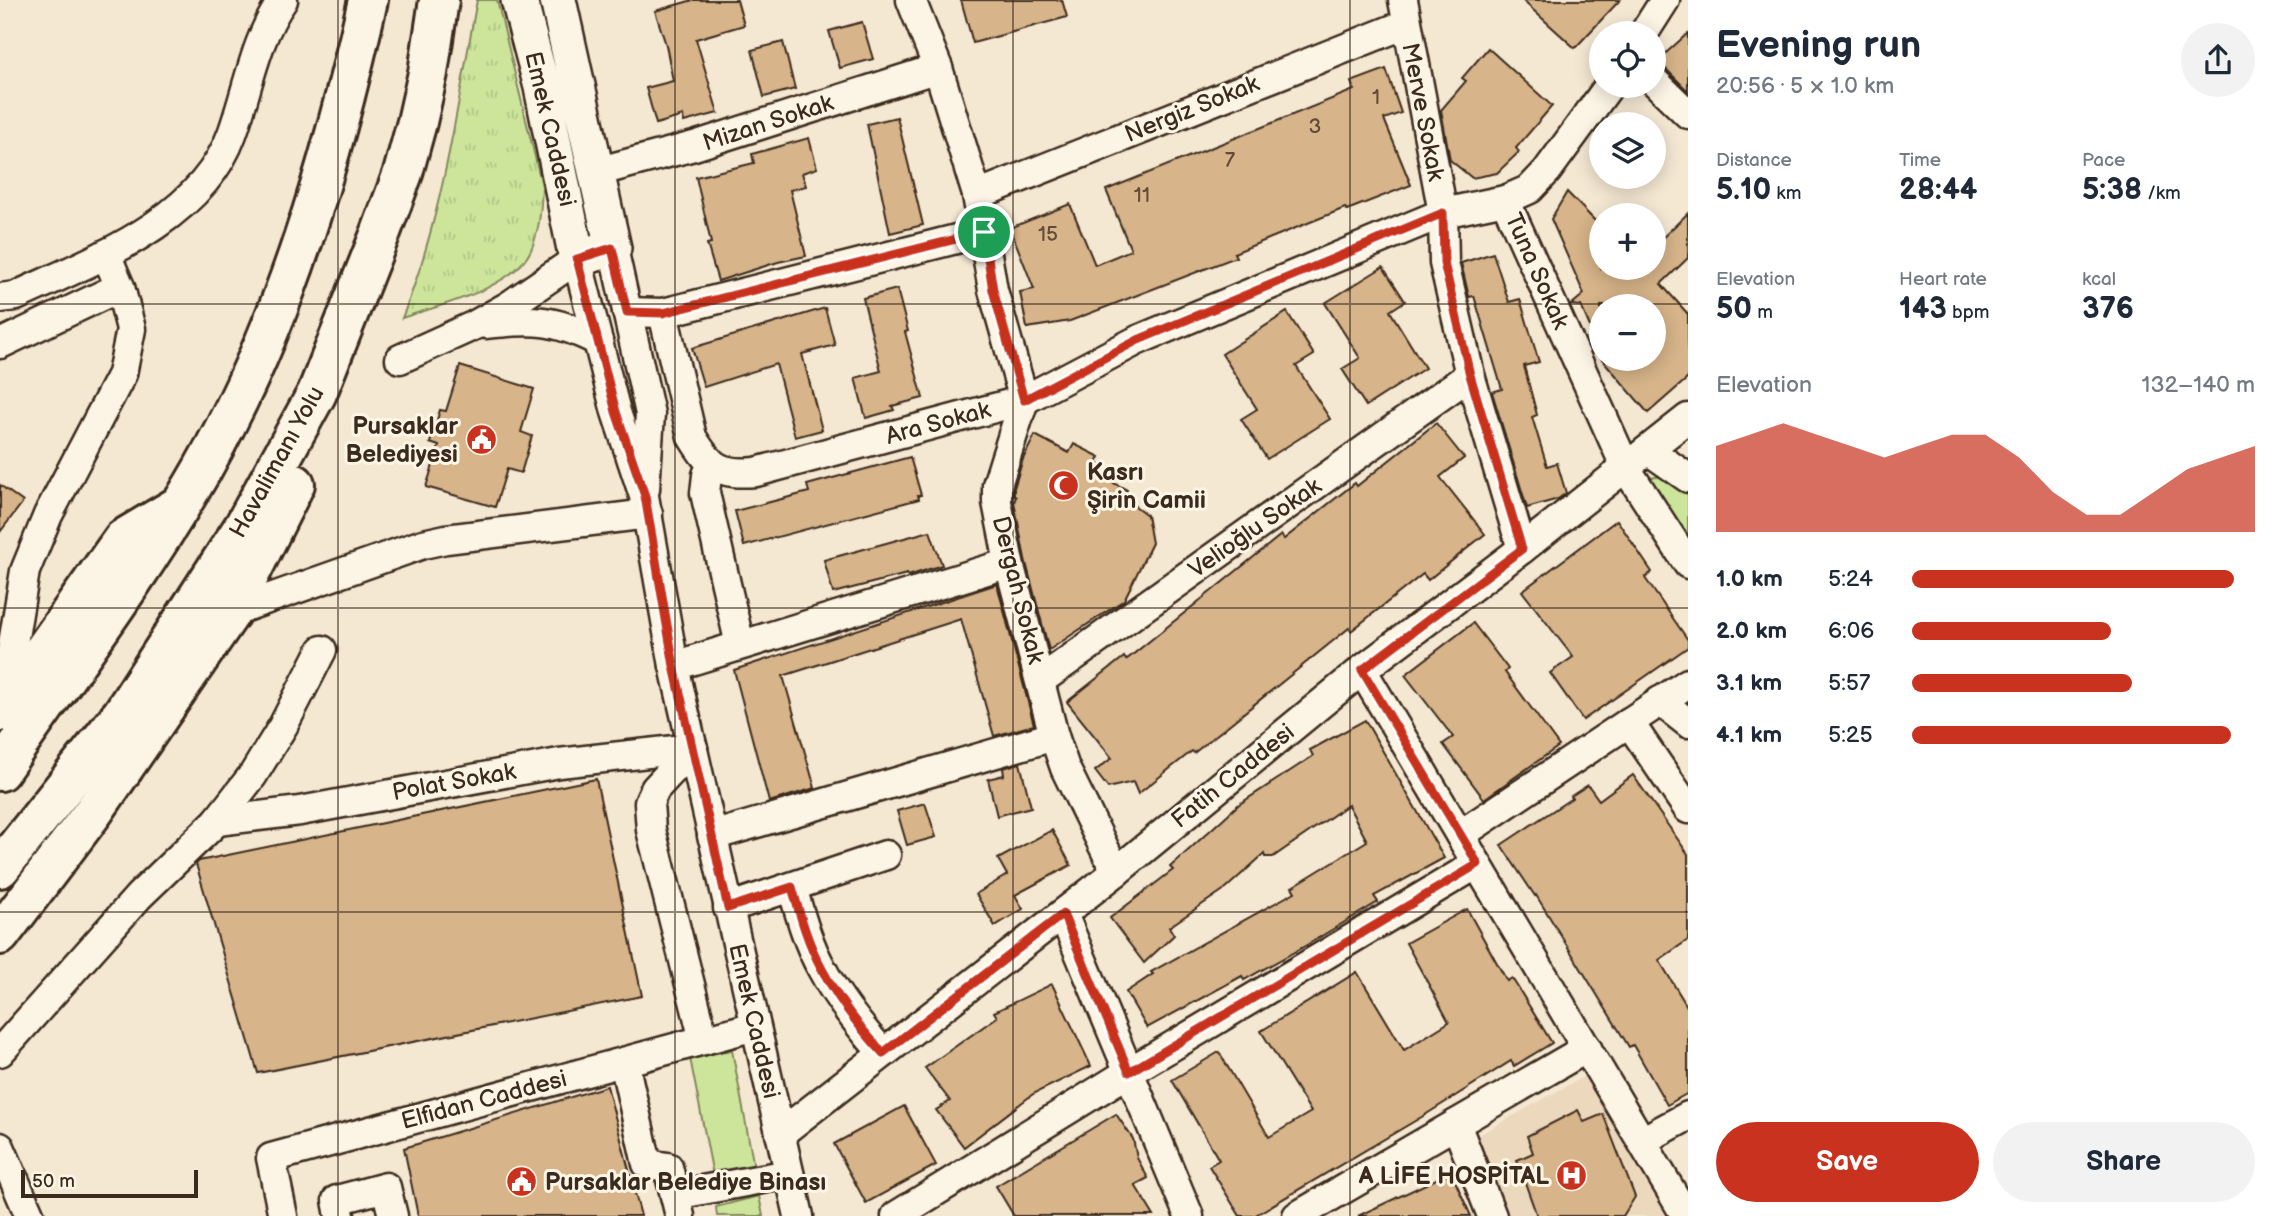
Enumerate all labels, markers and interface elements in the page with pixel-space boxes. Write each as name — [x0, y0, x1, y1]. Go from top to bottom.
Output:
map controls — [1589, 21, 1666, 371]
button: locate — [1589, 21, 1666, 98]
text: Evening run — [1716, 23, 1921, 68]
button: share — [2181, 23, 2255, 97]
street label: Merve Sokak — [1395, 41, 1451, 184]
street label: Emek Caddesi — [518, 49, 582, 209]
street label: Nergiz Sokak — [1121, 69, 1264, 149]
text: 20:56 · 5 × 1.0 km — [1716, 72, 1894, 100]
house number: 1 — [1372, 85, 1380, 110]
street label: Mizan Sokak — [699, 88, 837, 158]
button: layers — [1589, 112, 1666, 189]
house number: 3 — [1309, 114, 1321, 139]
house number: 7 — [1225, 148, 1236, 173]
text: Distance — [1716, 149, 1792, 172]
text: Time — [1899, 149, 1941, 172]
text: Pace — [2082, 149, 2125, 172]
text: 5.10 — [1716, 172, 1771, 208]
text: 28:44 — [1899, 172, 1978, 208]
text: 5:38 — [2082, 172, 2142, 208]
text: km — [1771, 182, 1801, 205]
text: /km — [2142, 182, 2181, 205]
house number: 11 — [1134, 183, 1150, 208]
pin — [954, 202, 1014, 262]
button: + — [1589, 203, 1666, 280]
street label: Tuna Sokak — [1499, 208, 1576, 334]
icon: arrive — [965, 213, 1003, 251]
house number: 15 — [1038, 222, 1058, 247]
text: Elevation — [1716, 268, 1795, 291]
text: Heart rate — [1899, 268, 1987, 291]
text: kcal — [2082, 268, 2116, 291]
text: 50 — [1716, 291, 1752, 327]
text: 143 — [1899, 291, 1947, 327]
text: 376 — [2082, 291, 2134, 327]
button: − — [1589, 294, 1666, 371]
text: m — [1752, 301, 1773, 324]
text: bpm — [1947, 301, 1989, 324]
text: Elevation — [1716, 371, 1812, 399]
text: 132–140 m — [2142, 371, 2255, 399]
street label: Havalimanı Yolu — [223, 381, 331, 543]
street label: Ara Sokak — [882, 395, 994, 451]
place label: Pursaklar Belediyesi — [345, 412, 458, 469]
public building icon: Pursaklar Belediyesi — [464, 423, 498, 457]
place label: Kasrı Şirin Camii — [1087, 458, 1206, 515]
mosque icon: Kasrı Şirin Camii — [1047, 469, 1081, 503]
street label: Velioğlu Sokak — [1183, 471, 1327, 584]
street label: Dergah Sokak — [986, 513, 1050, 667]
text: 1.0 km — [1716, 565, 1783, 593]
text: 5:24 — [1828, 565, 1873, 593]
text: 2.0 km — [1716, 617, 1787, 645]
text: 6:06 — [1828, 617, 1874, 645]
text: 3.1 km — [1716, 669, 1782, 697]
text: 5:57 — [1828, 669, 1870, 697]
street label: Fatih Caddesi — [1166, 718, 1300, 834]
text: 4.1 km — [1716, 721, 1782, 749]
text: 5:25 — [1828, 721, 1873, 749]
street label: Polat Sokak — [390, 757, 518, 807]
street label: Emek Caddesi — [722, 941, 786, 1101]
street label: Elfidan Caddesi — [398, 1064, 570, 1136]
button: Save — [1716, 1122, 1979, 1202]
button: Share — [1993, 1122, 2255, 1202]
hospital icon: A LİFE HOSPİTAL — [1555, 1159, 1589, 1193]
place label: A LİFE HOSPİTAL — [1358, 1160, 1549, 1191]
public building icon: Pursaklar Belediye Binası — [505, 1165, 539, 1199]
scale bar — [21, 1167, 198, 1199]
place label: Pursaklar Belediye Binası — [545, 1168, 826, 1197]
text: 50 m — [32, 1170, 75, 1193]

